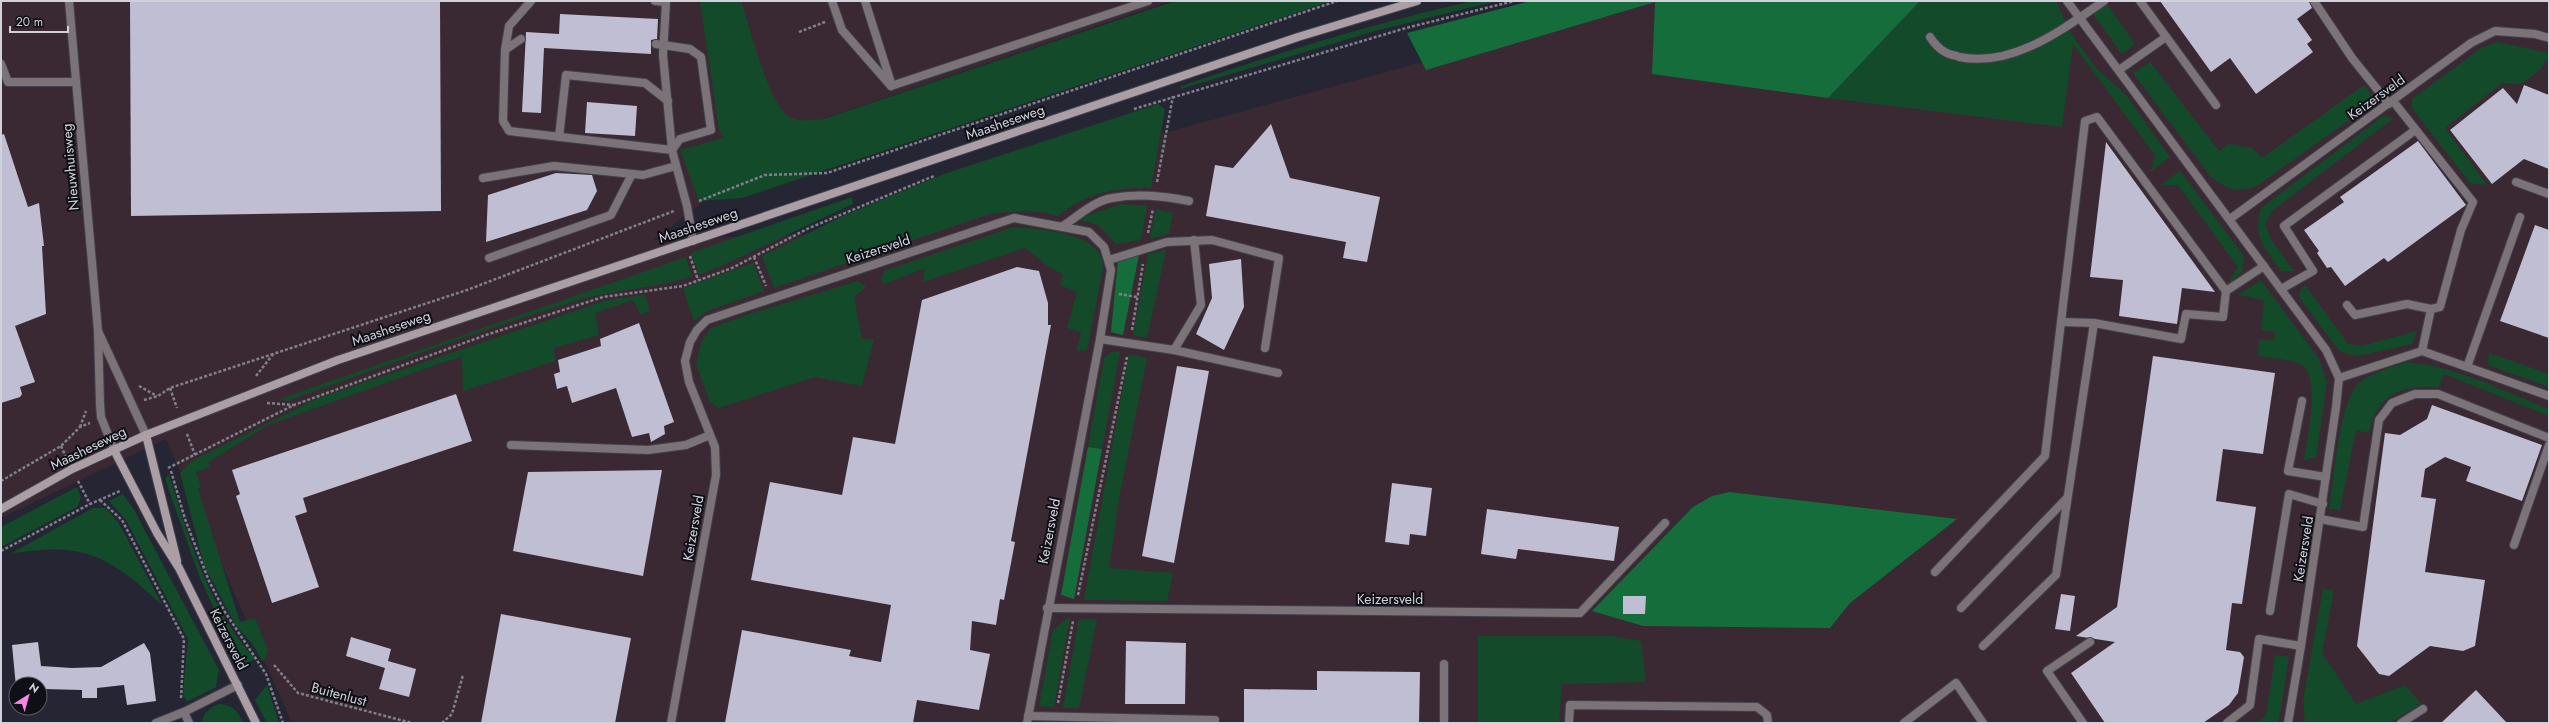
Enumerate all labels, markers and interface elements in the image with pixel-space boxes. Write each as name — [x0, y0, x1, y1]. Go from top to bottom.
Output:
scale bar — [10, 8, 68, 34]
text: 20 m — [16, 13, 43, 31]
street label: Keizersveld — [2343, 69, 2409, 125]
street label: Maasheseweg — [963, 99, 1047, 145]
street label: Nieuwhuisweg — [56, 123, 84, 211]
street label: Maasheseweg — [656, 202, 740, 248]
street label: Keizersveld — [843, 229, 913, 269]
street label: Maasheseweg — [349, 305, 433, 351]
street label: Maasheseweg — [47, 421, 129, 475]
street label: Keizersveld — [677, 494, 709, 562]
street label: Keizersveld — [1033, 496, 1065, 566]
street label: Keizersveld — [2288, 515, 2318, 583]
street label: Keizersveld — [1357, 589, 1423, 609]
street label: Keizersveld — [205, 605, 253, 673]
north arrow — [8, 676, 48, 716]
street label: Buitenlust — [309, 677, 369, 711]
text: N — [26, 679, 42, 697]

